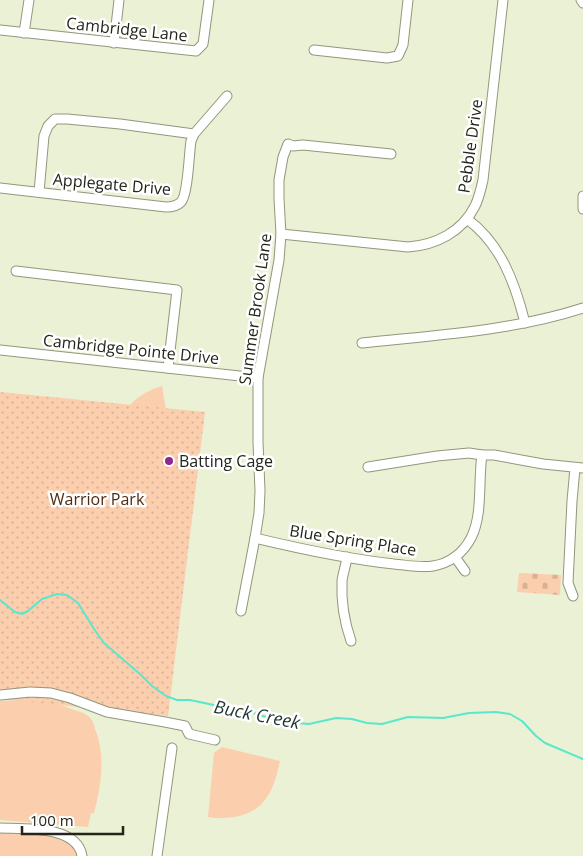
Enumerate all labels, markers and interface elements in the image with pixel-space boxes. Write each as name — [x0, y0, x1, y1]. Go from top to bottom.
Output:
street label: Cambridge Lane — [65, 12, 189, 46]
street label: Pebble Drive — [453, 98, 487, 194]
street label: Applegate Drive — [52, 168, 172, 200]
street label: Summer Brook Lane — [233, 232, 277, 386]
street label: Cambridge Pointe Drive — [42, 329, 220, 369]
place label: Batting Cage — [179, 450, 273, 472]
marker: Batting Cage — [163, 455, 175, 467]
park label: Warrior Park — [50, 488, 145, 510]
street label: Blue Spring Place — [288, 519, 418, 561]
water label: Buck Creek — [212, 694, 303, 734]
scale bar — [22, 804, 124, 836]
text: 100 m — [30, 810, 74, 830]

